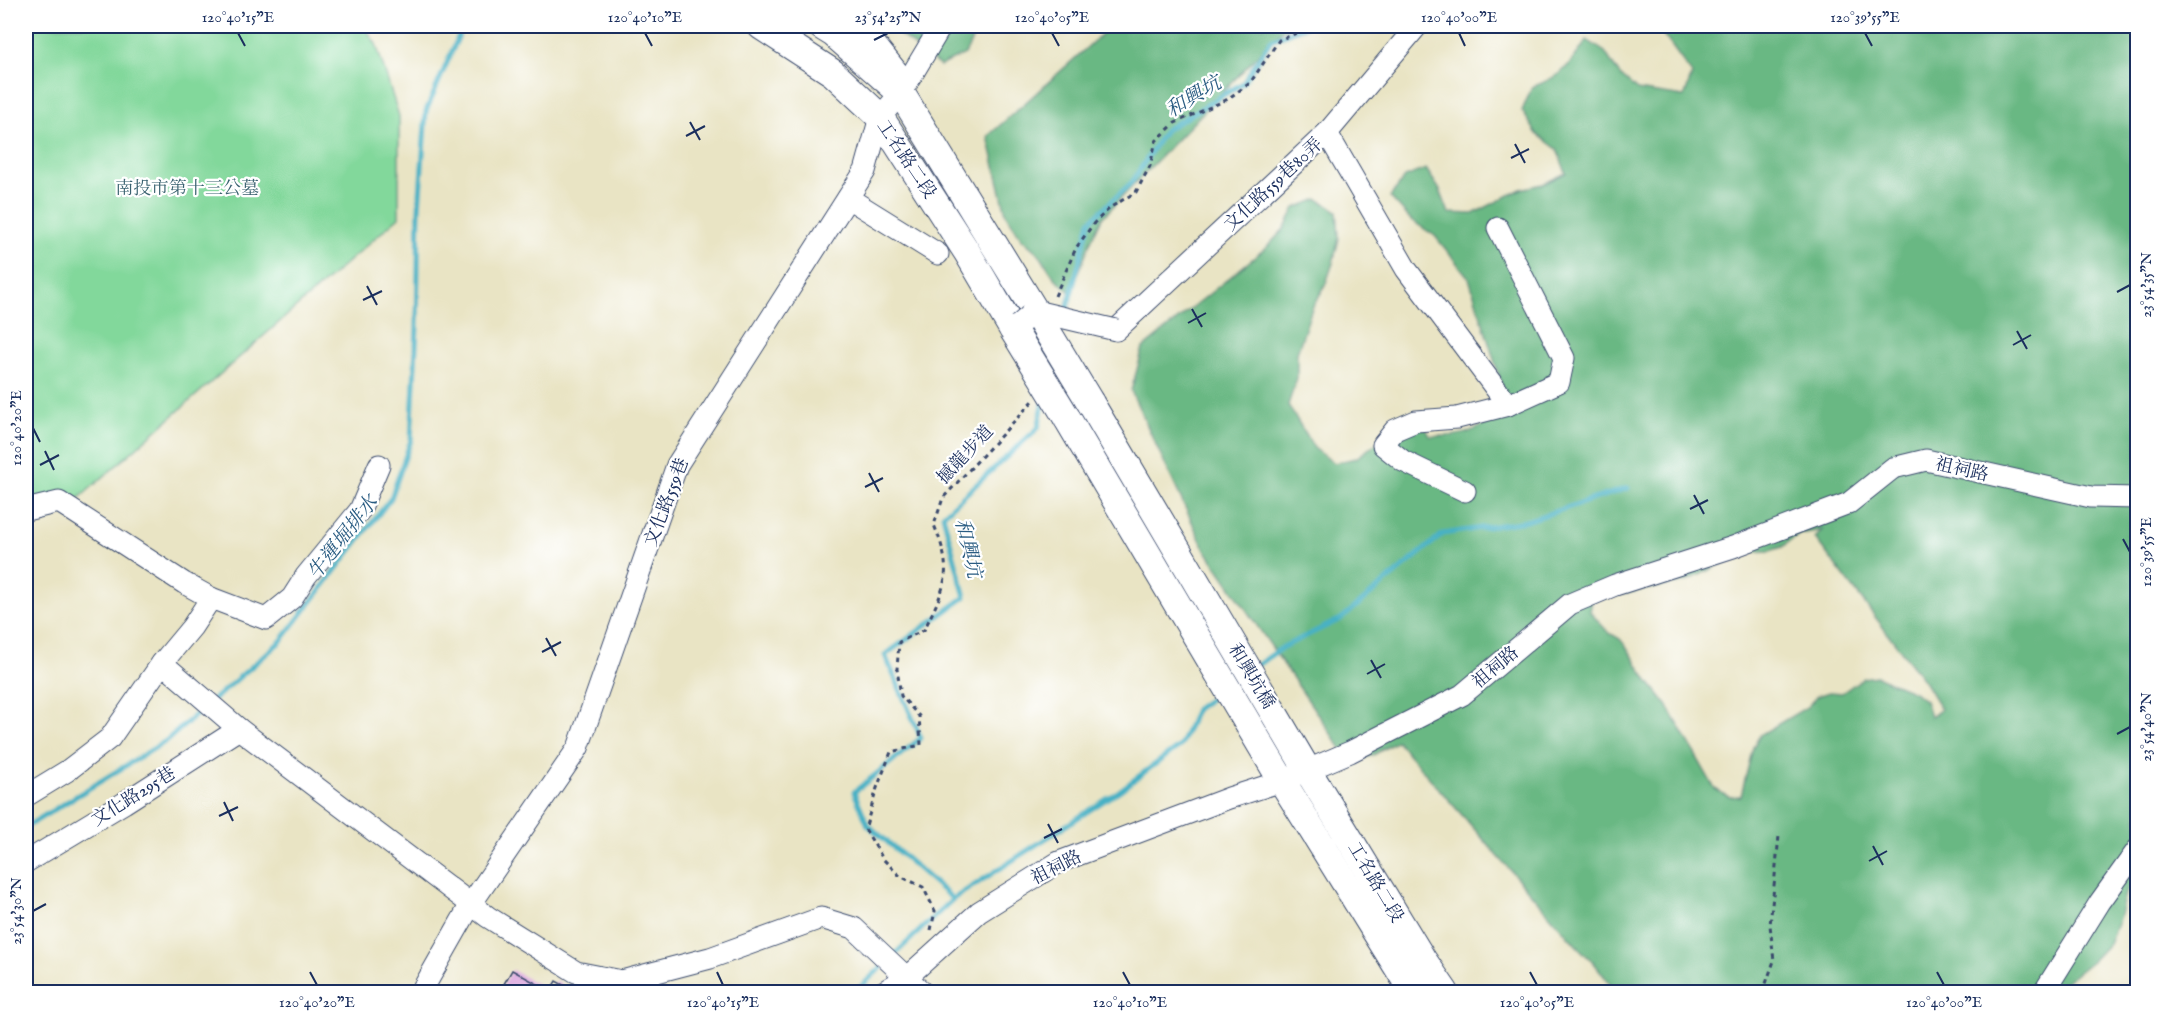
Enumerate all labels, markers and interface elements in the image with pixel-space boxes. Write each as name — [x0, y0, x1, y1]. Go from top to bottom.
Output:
text: 120°40'15"E — [202, 8, 274, 27]
text: 120°40'10"E — [608, 8, 682, 27]
text: 23°54'25"N — [854, 8, 922, 27]
text: 120°40'05"E — [1015, 8, 1089, 27]
text: 120°40'00"E — [1421, 8, 1497, 27]
text: 120°39'55"E — [1830, 8, 1900, 27]
water label: 和興坑 — [1162, 70, 1228, 123]
street label: 工名路二段 — [871, 116, 940, 204]
street label: 文化路559巷80弄 — [1220, 133, 1328, 237]
park label: 南投市第十三公墓 — [115, 178, 259, 201]
text: 23°54'35"N — [2137, 252, 2156, 318]
text: 120°40'20"E — [7, 390, 26, 466]
street label: 撼龍步道 — [933, 421, 999, 489]
street label: 祖祠路 — [1933, 453, 1991, 488]
street label: 文化路559巷 — [640, 455, 695, 550]
water label: 牛運堀排水 — [303, 489, 385, 585]
water label: 和興坑 — [949, 516, 987, 583]
text: 120°39'55"E — [2137, 517, 2156, 587]
street label: 和興坑橋 — [1222, 640, 1279, 714]
street label: 祖祠路 — [1468, 642, 1524, 694]
text: 23°54'40"N — [2137, 692, 2156, 762]
street label: 文化路295巷 — [87, 762, 180, 832]
street label: 工名路二段 — [1342, 838, 1408, 927]
street label: 祖祠路 — [1027, 846, 1086, 891]
text: 23°54'30"N — [7, 877, 26, 945]
text: 120°40'20"E — [279, 993, 355, 1012]
text: 120°40'15"E — [687, 993, 759, 1012]
text: 120°40'10"E — [1093, 993, 1167, 1012]
text: 120°40'05"E — [1500, 993, 1574, 1012]
text: 120°40'00"E — [1906, 993, 1982, 1012]

